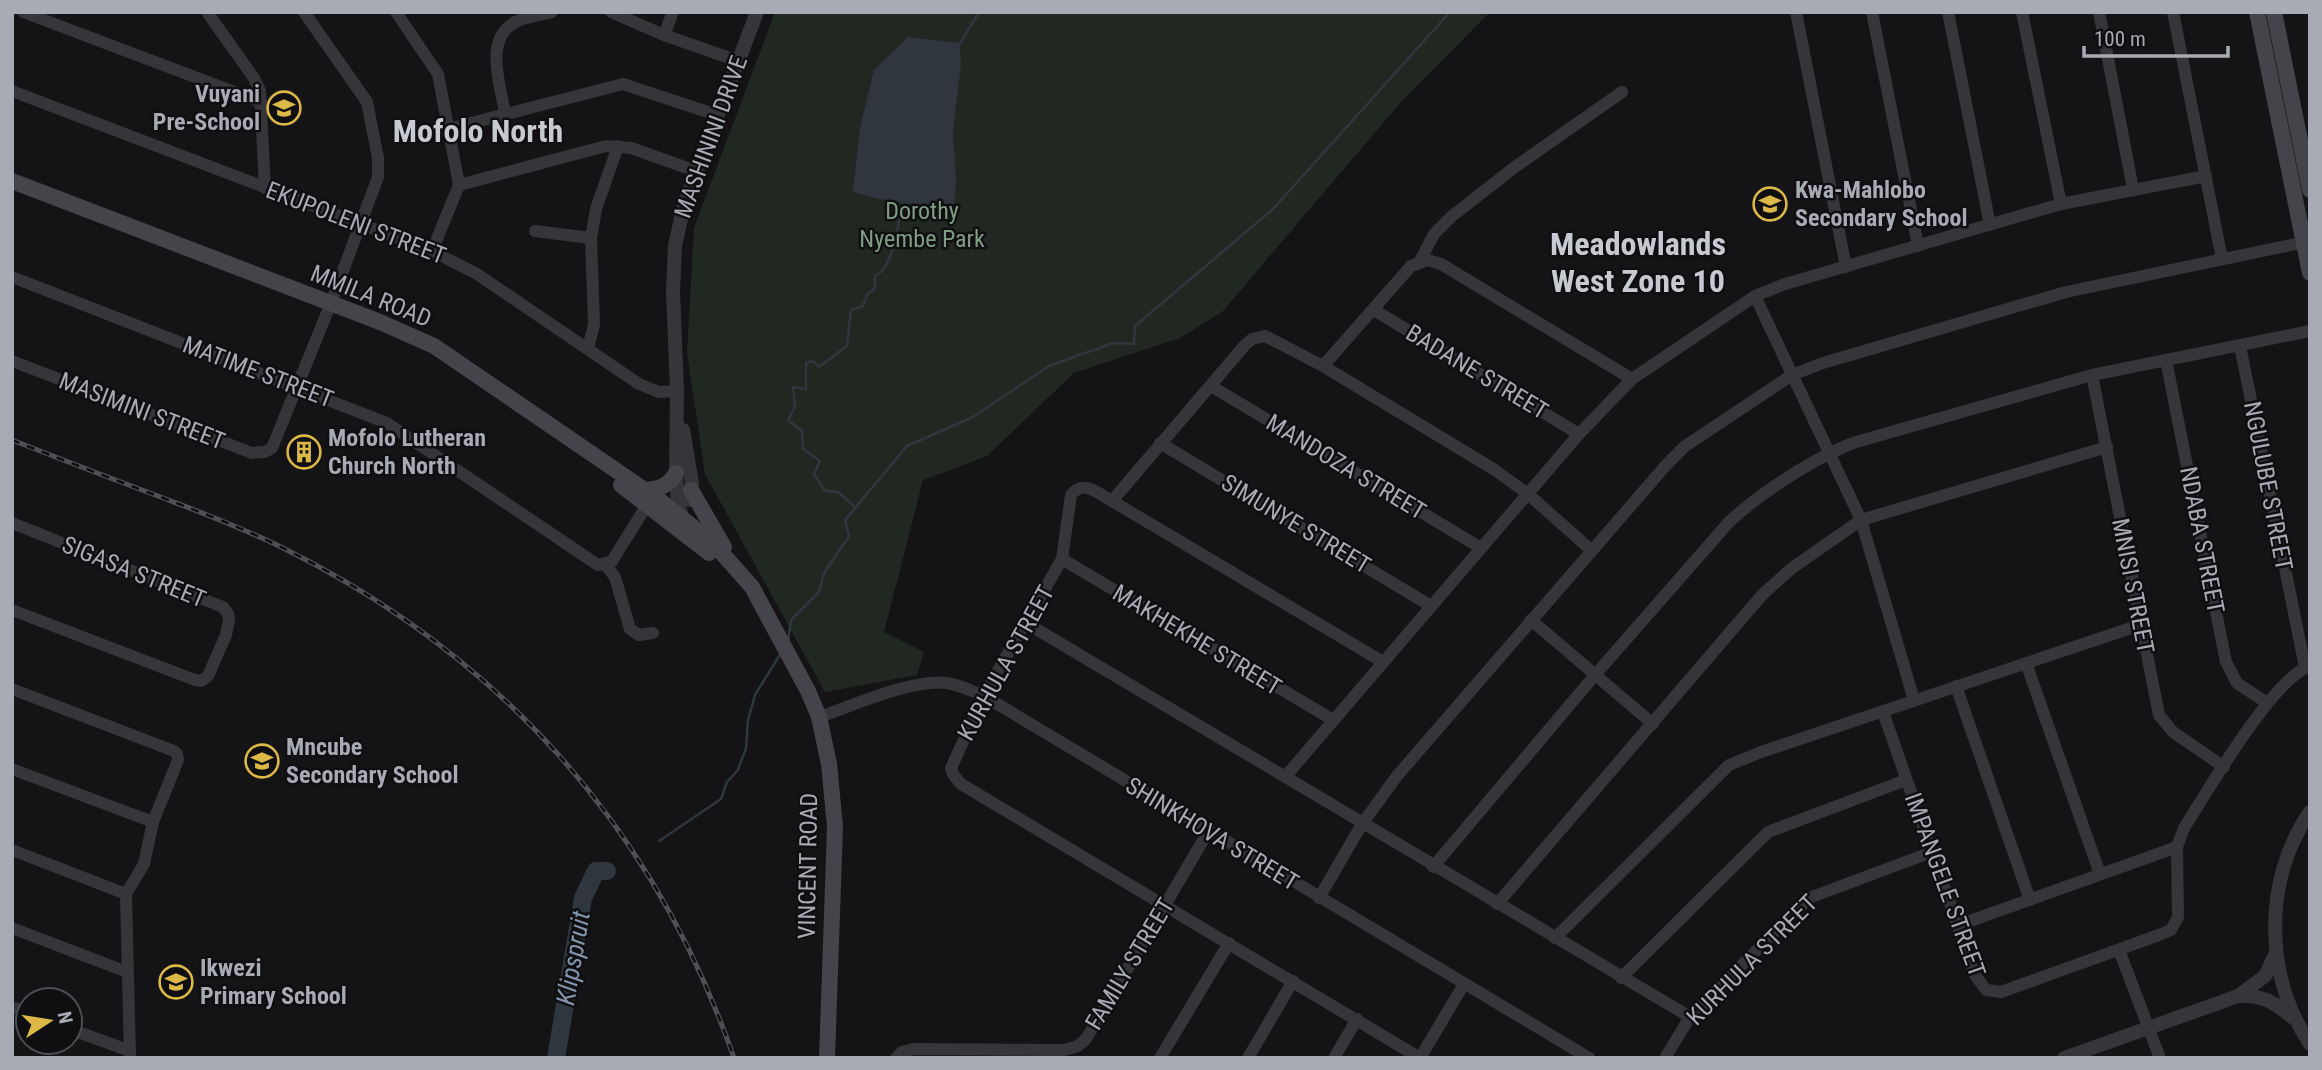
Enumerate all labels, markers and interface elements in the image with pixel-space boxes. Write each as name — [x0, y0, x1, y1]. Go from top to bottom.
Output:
scale bar — [2084, 14, 2228, 58]
text: 100 m — [2094, 27, 2146, 51]
street label: MASHININI DRIVE — [669, 52, 753, 222]
place label: Vuyani Pre-School — [153, 80, 260, 136]
school or university icon: Vuyani Pre-School — [265, 89, 303, 127]
district label: Mofolo North — [393, 112, 563, 150]
street label: EKUPOLENI STREET — [262, 176, 450, 270]
place label: Kwa-Mahlobo Secondary School — [1795, 176, 1968, 232]
school or university icon: Kwa-Mahlobo Secondary School — [1751, 185, 1789, 223]
park label: Dorothy Nyembe Park — [859, 197, 985, 253]
district label: Meadowlands West Zone 10 — [1550, 225, 1726, 300]
street label: MMILA ROAD — [307, 259, 435, 333]
street label: BADANE STREET — [1401, 319, 1553, 425]
street label: MATIME STREET — [179, 330, 337, 414]
street label: MASIMINI STREET — [55, 366, 229, 456]
street label: NGULUBE STREET — [2238, 399, 2298, 573]
street label: MANDOZA STREET — [1261, 408, 1431, 526]
place label: Mofolo Lutheran Church North — [328, 424, 486, 480]
building icon: Mofolo Lutheran Church North — [285, 433, 323, 471]
street label: NDABA STREET — [2174, 464, 2230, 616]
street label: SIMUNYE STREET — [1216, 469, 1376, 579]
street label: MNISI STREET — [2106, 516, 2160, 656]
street label: SIGASA STREET — [58, 530, 210, 614]
street label: MAKHEKHE STREET — [1108, 579, 1286, 701]
street label: KURHULA STREET — [952, 581, 1060, 745]
place label: Mncube Secondary School — [286, 733, 459, 789]
school or university icon: Mncube Secondary School — [243, 742, 281, 780]
street label: SHINKHOVA STREET — [1121, 771, 1303, 897]
street label: IMPANGELE STREET — [1899, 789, 1991, 981]
street label: VINCENT ROAD — [793, 793, 823, 939]
street label: KURHULA STREET — [1681, 889, 1823, 1031]
street label: FAMILY STREET — [1080, 893, 1180, 1035]
water label: Klipspruit — [550, 908, 596, 1007]
place label: Ikwezi Primary School — [200, 954, 347, 1010]
school or university icon: Ikwezi Primary School — [157, 963, 195, 1001]
north arrow — [14, 986, 84, 1056]
text: N — [53, 1009, 78, 1026]

